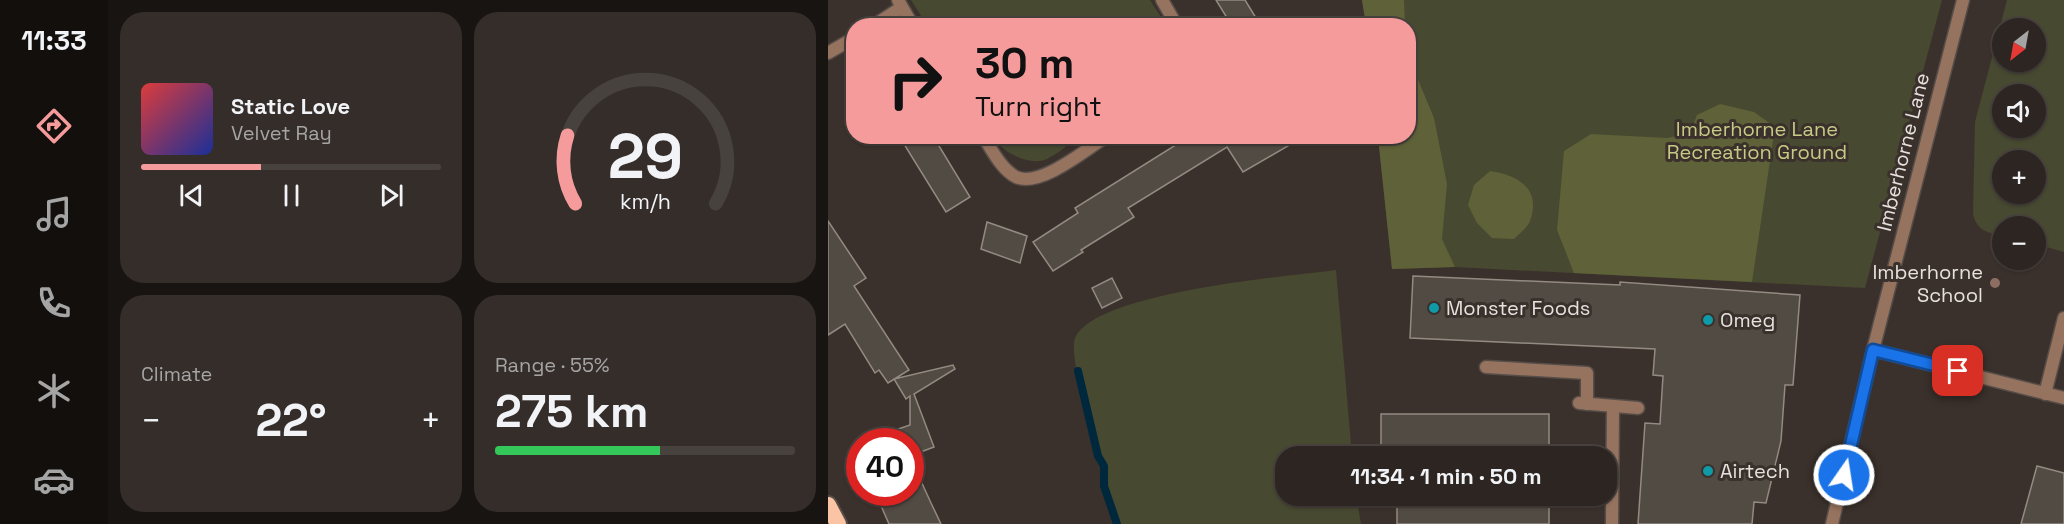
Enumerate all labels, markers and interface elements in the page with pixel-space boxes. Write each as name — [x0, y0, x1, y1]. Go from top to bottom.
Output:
north arrow — [1992, 18, 2046, 72]
map controls — [1992, 18, 2046, 270]
text: 11:33 — [21, 23, 87, 58]
text: 30 m — [975, 37, 1074, 90]
icon: right — [876, 42, 954, 120]
street label: Imberhorne Lane — [1871, 70, 1935, 234]
button: sound — [1992, 84, 2046, 138]
text: Turn right — [975, 89, 1102, 124]
text: Static Love — [231, 92, 350, 120]
icon: directions — [33, 105, 75, 147]
park label: Imberhorne Lane Recreation Ground — [1667, 116, 1847, 165]
text: 29 — [607, 118, 683, 197]
text: Velvet Ray — [231, 120, 332, 146]
button: + — [1992, 150, 2046, 204]
icon: previous — [175, 179, 208, 212]
icon: pause — [275, 179, 308, 212]
icon: next — [375, 179, 408, 212]
text: km/h — [619, 189, 671, 216]
icon: music — [33, 193, 75, 235]
button: − — [1992, 216, 2046, 270]
place label: Imberhorne School — [1872, 259, 1983, 308]
marker: Imberhorne School — [1988, 276, 2002, 290]
icon: phone — [33, 282, 75, 324]
place label: Monster Foods — [1446, 295, 1590, 321]
marker: Monster Foods — [1427, 301, 1441, 315]
place label: Omeg — [1720, 307, 1775, 333]
marker: Omeg — [1701, 313, 1715, 327]
pin — [1932, 345, 1983, 396]
text: Range · 55% — [495, 352, 609, 378]
icon: arrive — [1941, 354, 1974, 387]
text: Climate — [141, 361, 212, 387]
icon: climate — [33, 370, 75, 412]
text: 275 km — [495, 383, 648, 440]
text: 22° — [255, 392, 327, 449]
text: − — [141, 400, 161, 442]
text: + — [421, 400, 441, 442]
speed limit sign: 40 — [846, 428, 924, 506]
position arrow — [1812, 443, 1876, 507]
place label: Airtech — [1720, 458, 1790, 484]
icon: car — [33, 459, 75, 501]
text: 11:34 · 1 min · 50 m — [1350, 462, 1542, 490]
marker: Airtech — [1701, 464, 1715, 478]

